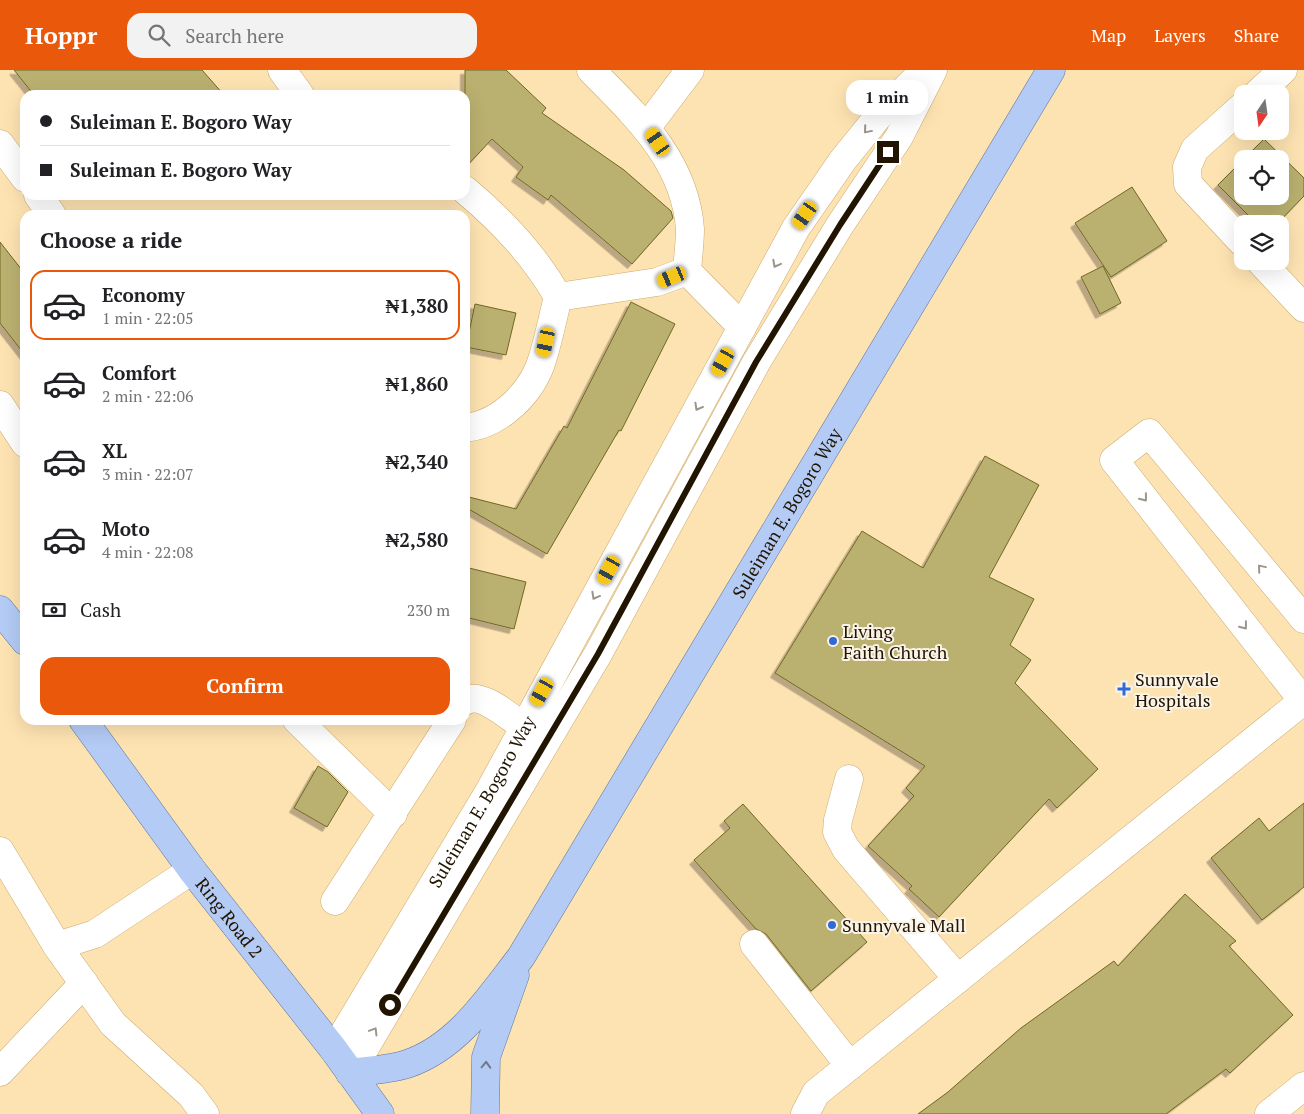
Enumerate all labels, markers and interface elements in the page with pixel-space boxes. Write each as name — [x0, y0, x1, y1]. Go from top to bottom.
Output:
search box — [127, 13, 477, 58]
text: Hoppr — [25, 19, 97, 51]
icon: search — [145, 21, 173, 49]
text: Search here — [185, 23, 284, 48]
text: Map — [1091, 23, 1126, 47]
text: Layers — [1154, 23, 1206, 47]
text: Share — [1234, 23, 1279, 47]
callout: 1 min — [847, 79, 929, 114]
north arrow — [1234, 85, 1289, 140]
map controls — [1234, 85, 1289, 270]
text: 1 min — [865, 86, 909, 108]
text: Suleiman E. Bogoro Way — [70, 109, 291, 134]
car — [643, 125, 672, 159]
one-way arrow — [864, 125, 873, 134]
route end — [877, 141, 899, 163]
button: locate — [1234, 150, 1289, 205]
text: Suleiman E. Bogoro Way — [70, 157, 291, 182]
car — [790, 198, 819, 232]
button: layers — [1234, 215, 1289, 270]
text: Choose a ride — [40, 225, 182, 254]
one-way arrow — [772, 259, 782, 268]
car — [655, 264, 688, 290]
text: Economy — [102, 282, 185, 307]
icon: car — [42, 283, 87, 328]
text: ₦1,380 — [386, 293, 448, 318]
text: 1 min · 22:05 — [102, 307, 194, 329]
car — [535, 326, 556, 358]
car — [709, 345, 736, 379]
text: Comfort — [102, 360, 177, 385]
icon: car — [42, 361, 87, 406]
text: ₦1,860 — [386, 371, 448, 396]
text: 2 min · 22:06 — [102, 385, 194, 407]
one-way arrow — [695, 402, 705, 411]
street label: Suleiman E. Bogoro Way — [726, 422, 847, 602]
text: XL — [102, 438, 127, 463]
icon: car — [42, 439, 87, 484]
text: ₦2,340 — [386, 449, 448, 474]
text: 3 min · 22:07 — [102, 463, 194, 485]
one-way arrow — [1138, 492, 1146, 501]
text: Moto — [102, 516, 150, 541]
icon: car — [42, 517, 87, 562]
text: ₦2,580 — [386, 527, 448, 552]
text: 4 min · 22:08 — [102, 541, 194, 563]
car — [595, 553, 622, 587]
one-way arrow — [1259, 565, 1267, 574]
one-way arrow — [591, 590, 601, 599]
icon: cash — [40, 596, 68, 624]
text: Cash — [80, 597, 121, 622]
text: 230 m — [407, 599, 450, 621]
place label: Living Faith Church — [843, 619, 948, 664]
one-way arrow — [1239, 620, 1247, 629]
marker: Living Faith Church — [827, 635, 839, 647]
button: Confirm — [40, 657, 450, 715]
place label: Sunnyvale Hospitals — [1135, 667, 1219, 712]
car — [528, 675, 555, 709]
marker: Sunnyvale Hospitals — [1117, 682, 1131, 696]
street label: Suleiman E. Bogoro Way — [422, 711, 541, 892]
street label: Ring Road 2 — [190, 873, 269, 963]
place label: Sunnyvale Mall — [842, 913, 966, 937]
marker: Sunnyvale Mall — [826, 919, 838, 931]
route start — [379, 994, 401, 1016]
one-way arrow — [368, 1028, 378, 1037]
one-way arrow — [481, 1061, 491, 1069]

